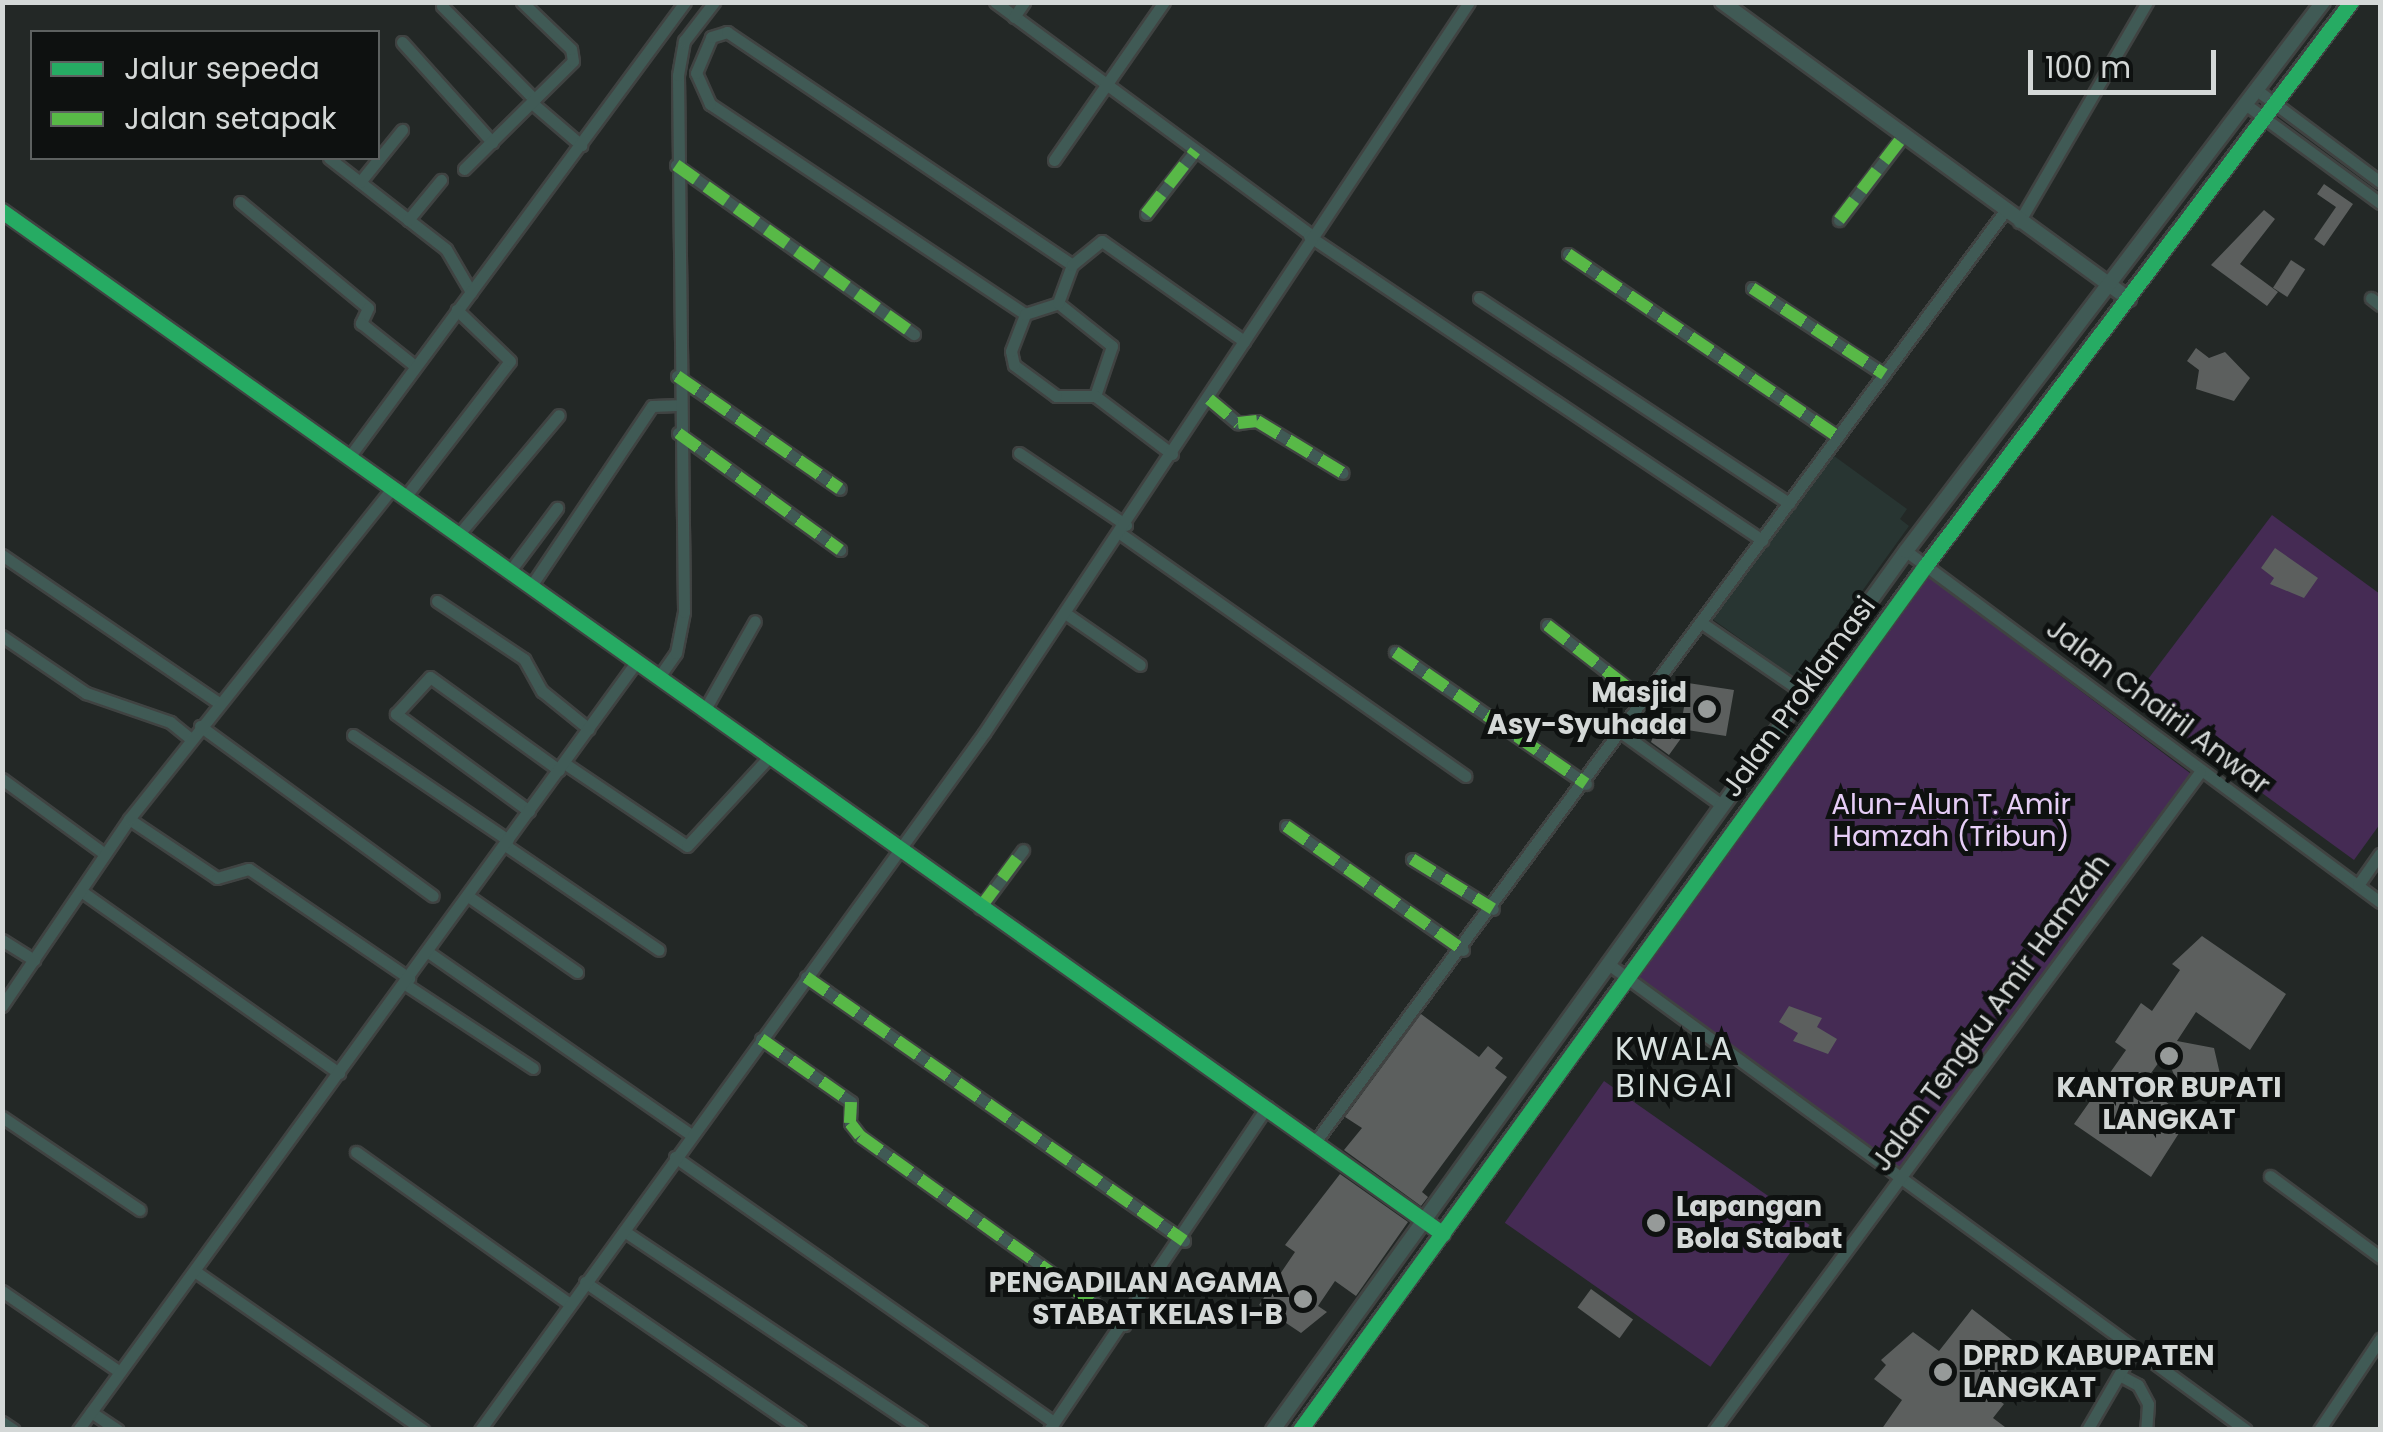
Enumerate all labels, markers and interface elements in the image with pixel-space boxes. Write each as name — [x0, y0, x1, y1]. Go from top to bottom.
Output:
legend — [30, 30, 380, 160]
scale bar — [2033, 30, 2220, 92]
text: 100 m — [2045, 46, 2131, 89]
text: Jalur sepeda — [124, 47, 320, 90]
text: Jalan setapak — [124, 97, 337, 140]
street label: Jalan Proklamasi — [1715, 590, 1883, 804]
street label: Jalan Chairil Anwar — [2040, 612, 2276, 802]
place label: Masjid Asy-Syuhada — [1487, 676, 1687, 742]
marker: Masjid Asy-Syuhada — [1696, 698, 1718, 720]
park label: Alun-Alun T. Amir Hamzah (Tribun) — [1831, 788, 2071, 854]
street label: Jalan Tengku Amir Hamzah — [1865, 848, 2117, 1178]
district label: KWALA BINGAI — [1615, 1031, 1735, 1106]
marker: KANTOR BUPATI LANGKAT — [2158, 1045, 2180, 1067]
place label: KANTOR BUPATI LANGKAT — [2056, 1071, 2282, 1137]
place label: Lapangan Bola Stabat — [1676, 1190, 1842, 1256]
marker: Lapangan Bola Stabat — [1645, 1212, 1667, 1234]
place label: PENGADILAN AGAMA STABAT KELAS I-B — [989, 1266, 1283, 1332]
marker: PENGADILAN AGAMA STABAT KELAS I-B — [1292, 1288, 1314, 1310]
place label: DPRD KABUPATEN LANGKAT — [1963, 1339, 2215, 1405]
marker: DPRD KABUPATEN LANGKAT — [1932, 1361, 1954, 1383]

